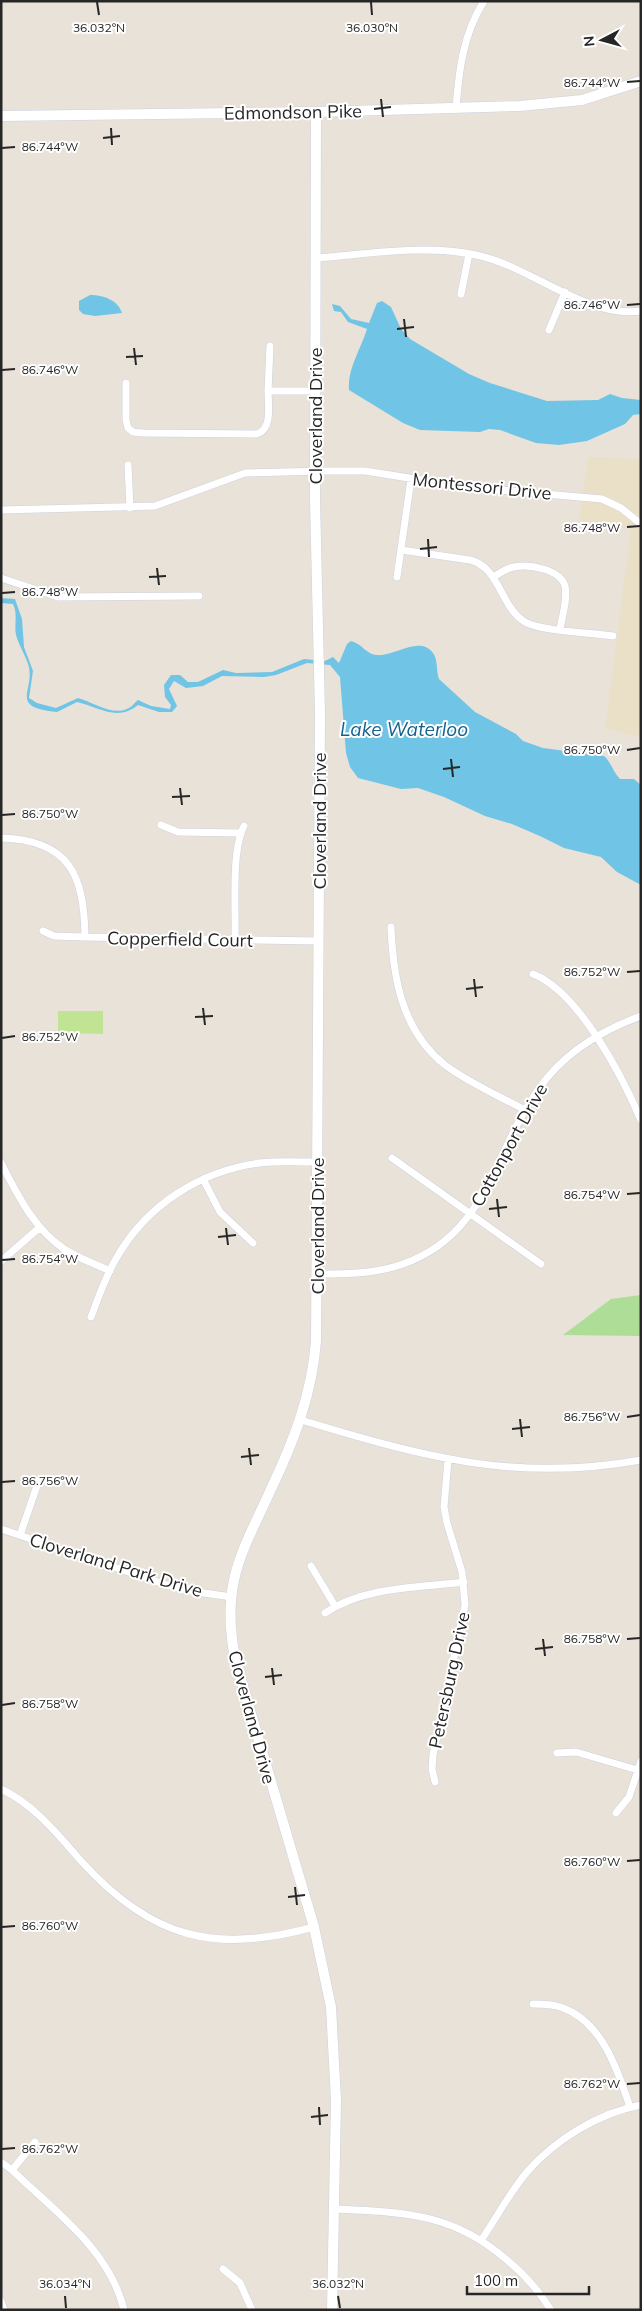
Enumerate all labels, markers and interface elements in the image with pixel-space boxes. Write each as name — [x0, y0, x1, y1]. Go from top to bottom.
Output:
north arrow — [577, 15, 627, 65]
text: 36.032°N — [73, 20, 125, 35]
text: 36.030°N — [346, 20, 398, 35]
text: N — [580, 35, 599, 48]
text: 86.744°W — [564, 75, 620, 90]
street label: Edmondson Pike — [224, 99, 362, 125]
text: 86.744°W — [22, 139, 78, 154]
text: 86.746°W — [564, 297, 620, 312]
street label: Cloverland Drive — [304, 347, 327, 485]
text: 86.746°W — [22, 362, 78, 377]
street label: Montessori Drive — [411, 467, 553, 505]
text: 86.748°W — [564, 520, 620, 535]
text: 86.748°W — [22, 584, 78, 599]
water label: Lake Waterloo — [340, 717, 468, 741]
text: 86.750°W — [564, 742, 620, 757]
street label: Cloverland Drive — [308, 752, 331, 890]
text: 86.750°W — [22, 806, 78, 821]
street label: Copperfield Court — [107, 926, 253, 952]
text: 86.752°W — [564, 964, 620, 979]
text: 86.752°W — [22, 1029, 78, 1044]
street label: Cottonport Drive — [466, 1079, 552, 1211]
street label: Cloverland Drive — [306, 1157, 329, 1295]
text: 86.754°W — [564, 1187, 620, 1202]
text: 86.754°W — [22, 1251, 78, 1266]
text: 86.756°W — [564, 1409, 620, 1424]
text: 86.756°W — [22, 1473, 78, 1488]
street label: Cloverland Park Drive — [27, 1528, 205, 1602]
street label: Petersburg Drive — [423, 1610, 475, 1750]
text: 86.758°W — [564, 1631, 620, 1646]
street label: Cloverland Drive — [223, 1648, 281, 1786]
text: 86.758°W — [22, 1696, 78, 1711]
text: 86.760°W — [564, 1854, 620, 1869]
text: 86.760°W — [22, 1918, 78, 1933]
text: 86.762°W — [564, 2076, 620, 2091]
text: 86.762°W — [22, 2141, 78, 2156]
scale bar — [467, 2264, 590, 2296]
text: 100 m — [474, 2271, 518, 2290]
text: 36.034°N — [39, 2276, 91, 2291]
text: 36.032°N — [312, 2276, 364, 2291]

